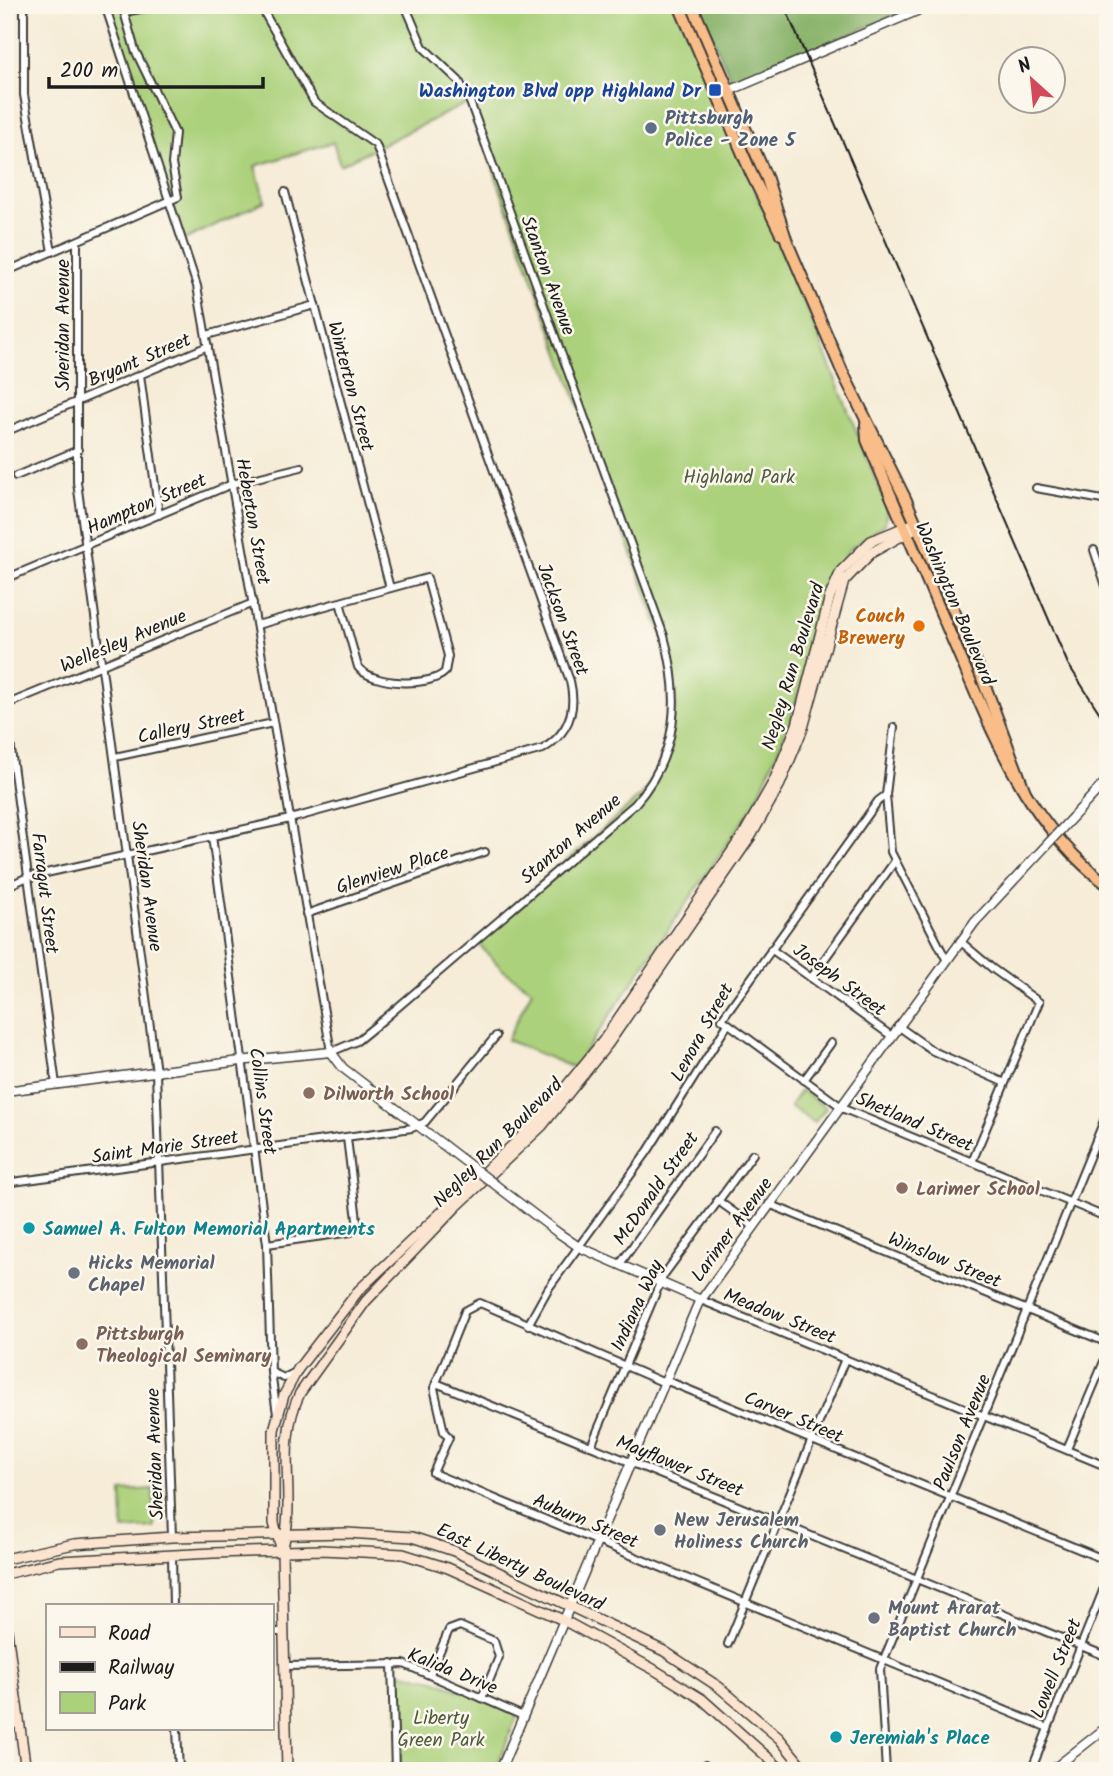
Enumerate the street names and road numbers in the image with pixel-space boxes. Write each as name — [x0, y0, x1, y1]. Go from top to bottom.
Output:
street label: Stanton Avenue — [511, 211, 583, 340]
street label: Sheridan Avenue — [49, 259, 79, 391]
street label: Winterton Street — [318, 318, 382, 456]
street label: Bryant Street — [84, 325, 197, 396]
street label: Heberton Street — [226, 456, 278, 588]
street label: Hampton Street — [82, 466, 212, 544]
street label: Washington Boulevard — [906, 517, 1002, 691]
street label: Jackson Street — [528, 559, 597, 681]
street label: Negley Run Boulevard — [754, 579, 834, 754]
street label: Wellesley Avenue — [56, 601, 192, 682]
street label: Callery Street — [135, 701, 249, 753]
street label: Stanton Avenue — [514, 787, 629, 892]
street label: Sheridan Avenue — [122, 819, 170, 954]
street label: Farragut Street — [22, 831, 66, 956]
street label: Glenview Place — [332, 838, 453, 903]
street label: Joseph Street — [786, 936, 892, 1025]
street label: Lenora Street — [663, 978, 743, 1088]
street label: Collins Street — [240, 1046, 284, 1157]
street label: Negley Run Boulevard — [426, 1071, 571, 1216]
street label: Shetland Street — [851, 1085, 978, 1161]
street label: Saint Marie Street — [90, 1123, 241, 1173]
street label: McDonald Street — [606, 1125, 708, 1252]
street label: Larimer Avenue — [684, 1171, 781, 1289]
street label: Winslow Street — [883, 1225, 1006, 1297]
street label: Indiana Way — [603, 1254, 673, 1357]
street label: Meadow Street — [718, 1281, 841, 1353]
street label: Paulson Avenue — [926, 1370, 1000, 1496]
street label: Carver Street — [739, 1383, 848, 1452]
street label: Sheridan Avenue — [139, 1387, 173, 1520]
street label: Mayflower Street — [611, 1428, 748, 1506]
street label: Auburn Street — [528, 1486, 643, 1558]
street label: East Liberty Boulevard — [431, 1516, 610, 1620]
street label: Lowell Street — [1023, 1614, 1091, 1723]
street label: Kalida Drive — [403, 1640, 502, 1704]

